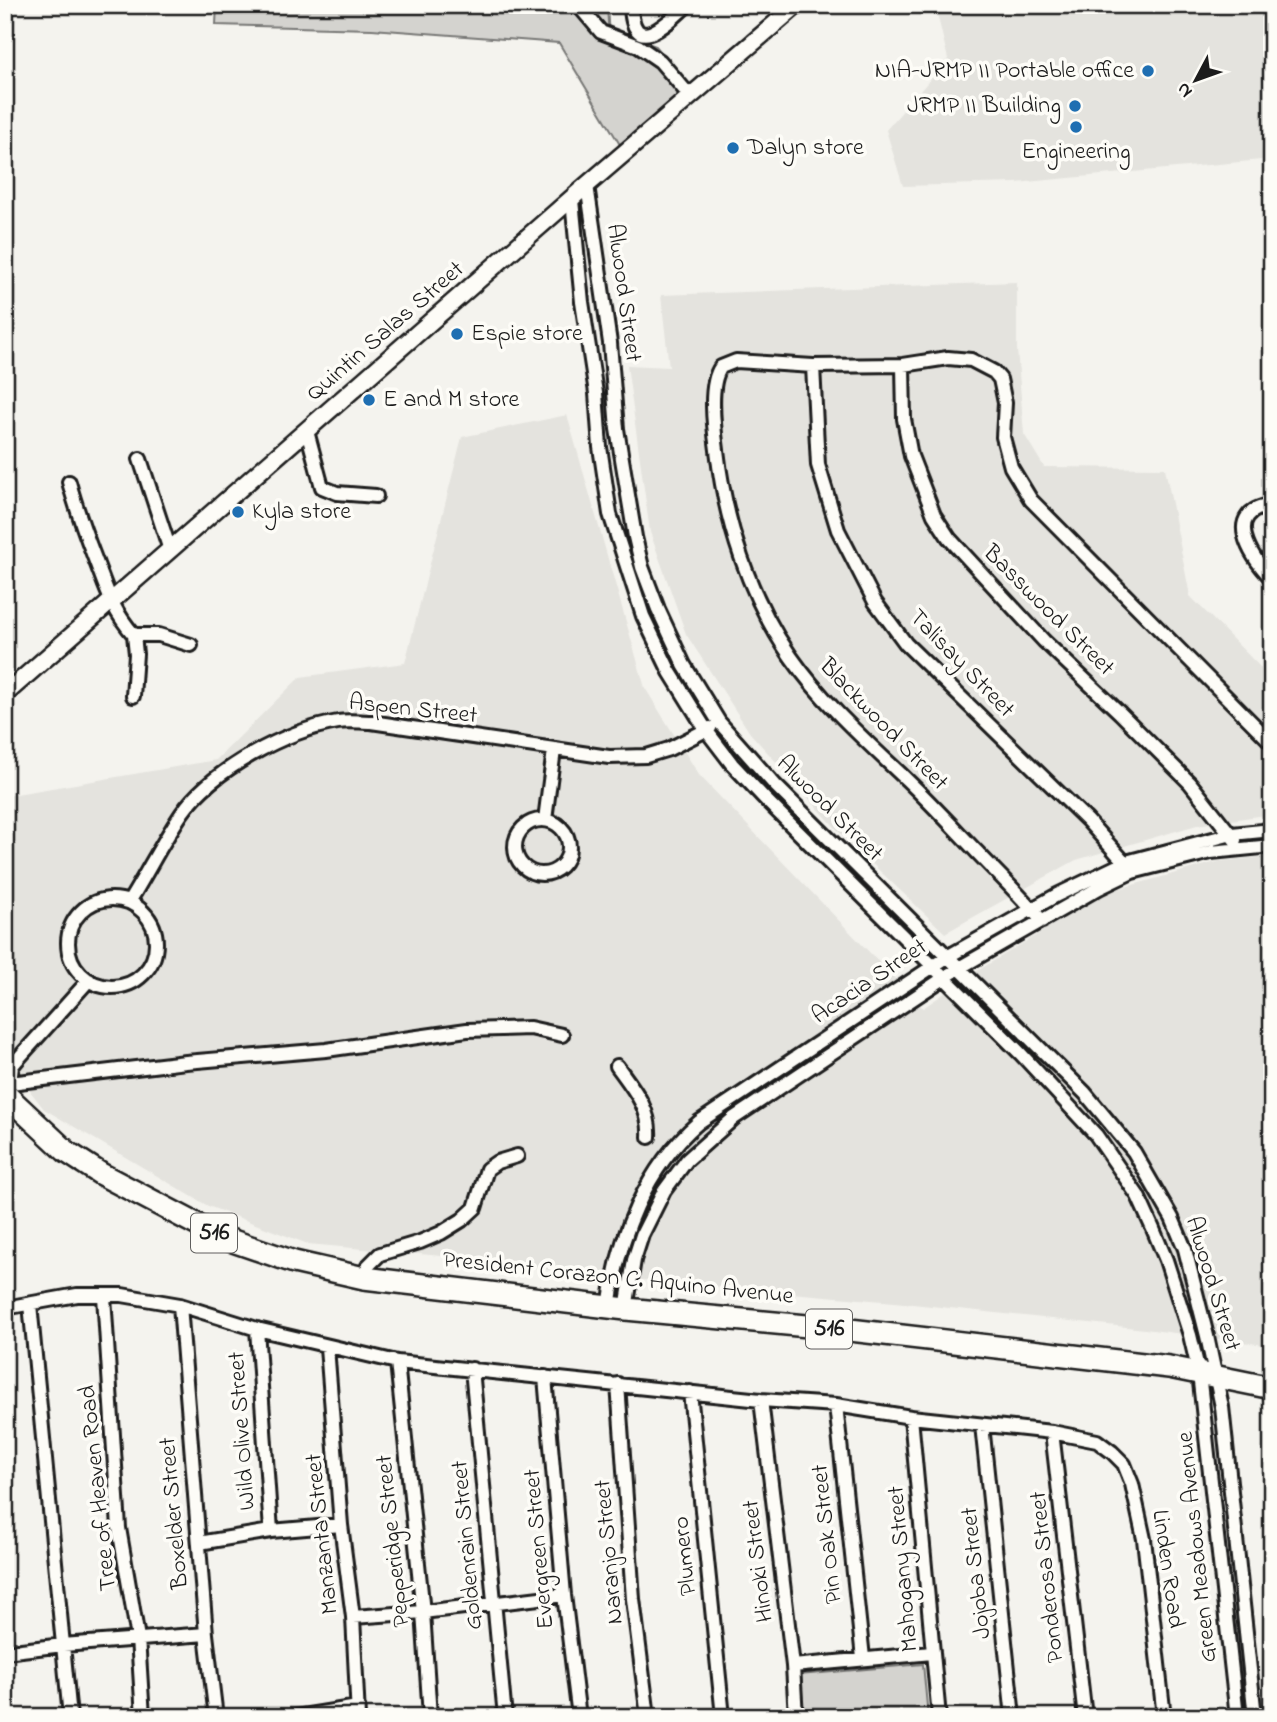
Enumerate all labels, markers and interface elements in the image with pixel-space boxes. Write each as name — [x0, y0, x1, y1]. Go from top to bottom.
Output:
north arrow — [1162, 46, 1232, 116]
place label: NIA-JRMP II Portable office — [875, 54, 1134, 89]
marker: NIA-JRMP II Portable office — [1140, 63, 1156, 79]
text: N — [1171, 76, 1199, 103]
place label: JRMP II Building — [907, 89, 1061, 124]
marker: JRMP II Building — [1067, 98, 1083, 114]
marker: Engineering — [1068, 119, 1084, 135]
place label: Dalyn store — [746, 131, 864, 167]
place label: Engineering — [1021, 135, 1131, 170]
marker: Dalyn store — [725, 140, 741, 156]
street label: Alwood Street — [596, 222, 650, 364]
street label: Quintin Salas Street — [299, 253, 473, 411]
place label: Espie store — [471, 317, 583, 352]
marker: Espie store — [449, 326, 465, 342]
place label: E and M store — [383, 383, 520, 418]
marker: E and M store — [361, 392, 377, 408]
place label: Kyla store — [252, 495, 351, 531]
marker: Kyla store — [230, 504, 246, 520]
street label: Basswood Street — [973, 536, 1122, 685]
street label: Talisay Street — [899, 601, 1022, 727]
street label: Blackwood Street — [810, 650, 956, 799]
street label: Aspen Street — [347, 686, 479, 734]
street label: Alwood Street — [767, 747, 891, 871]
street label: Acacia Street — [805, 930, 935, 1034]
street label: Alwood Street — [1175, 1212, 1249, 1356]
road number: 516 — [191, 1214, 237, 1252]
street label: President Corazon C. Aquino Avenue — [441, 1243, 795, 1315]
road number: 516 — [806, 1310, 852, 1348]
street label: Wild Olive Street — [220, 1350, 266, 1512]
street label: Tree of Heaven Road — [71, 1383, 127, 1593]
street label: Green Meadows Avenue — [1168, 1430, 1228, 1664]
street label: Boxelder Street — [151, 1436, 199, 1591]
street label: Manzanta Street — [297, 1452, 349, 1616]
street label: Pepperidge Street — [368, 1453, 420, 1629]
street label: Goldenrain Street — [443, 1459, 493, 1631]
street label: Pin Oak Street — [803, 1462, 853, 1606]
street label: Evergreen Street — [516, 1467, 564, 1631]
street label: Naranjo Street — [586, 1478, 634, 1626]
street label: Mahogany Street — [879, 1484, 930, 1654]
street label: Ponderosa Street — [1022, 1489, 1074, 1665]
street label: Hinoki Street — [734, 1498, 784, 1624]
street label: Jojoba Street — [953, 1505, 1001, 1641]
street label: Linden Road — [1141, 1507, 1193, 1631]
street label: Plumero — [664, 1515, 708, 1597]

